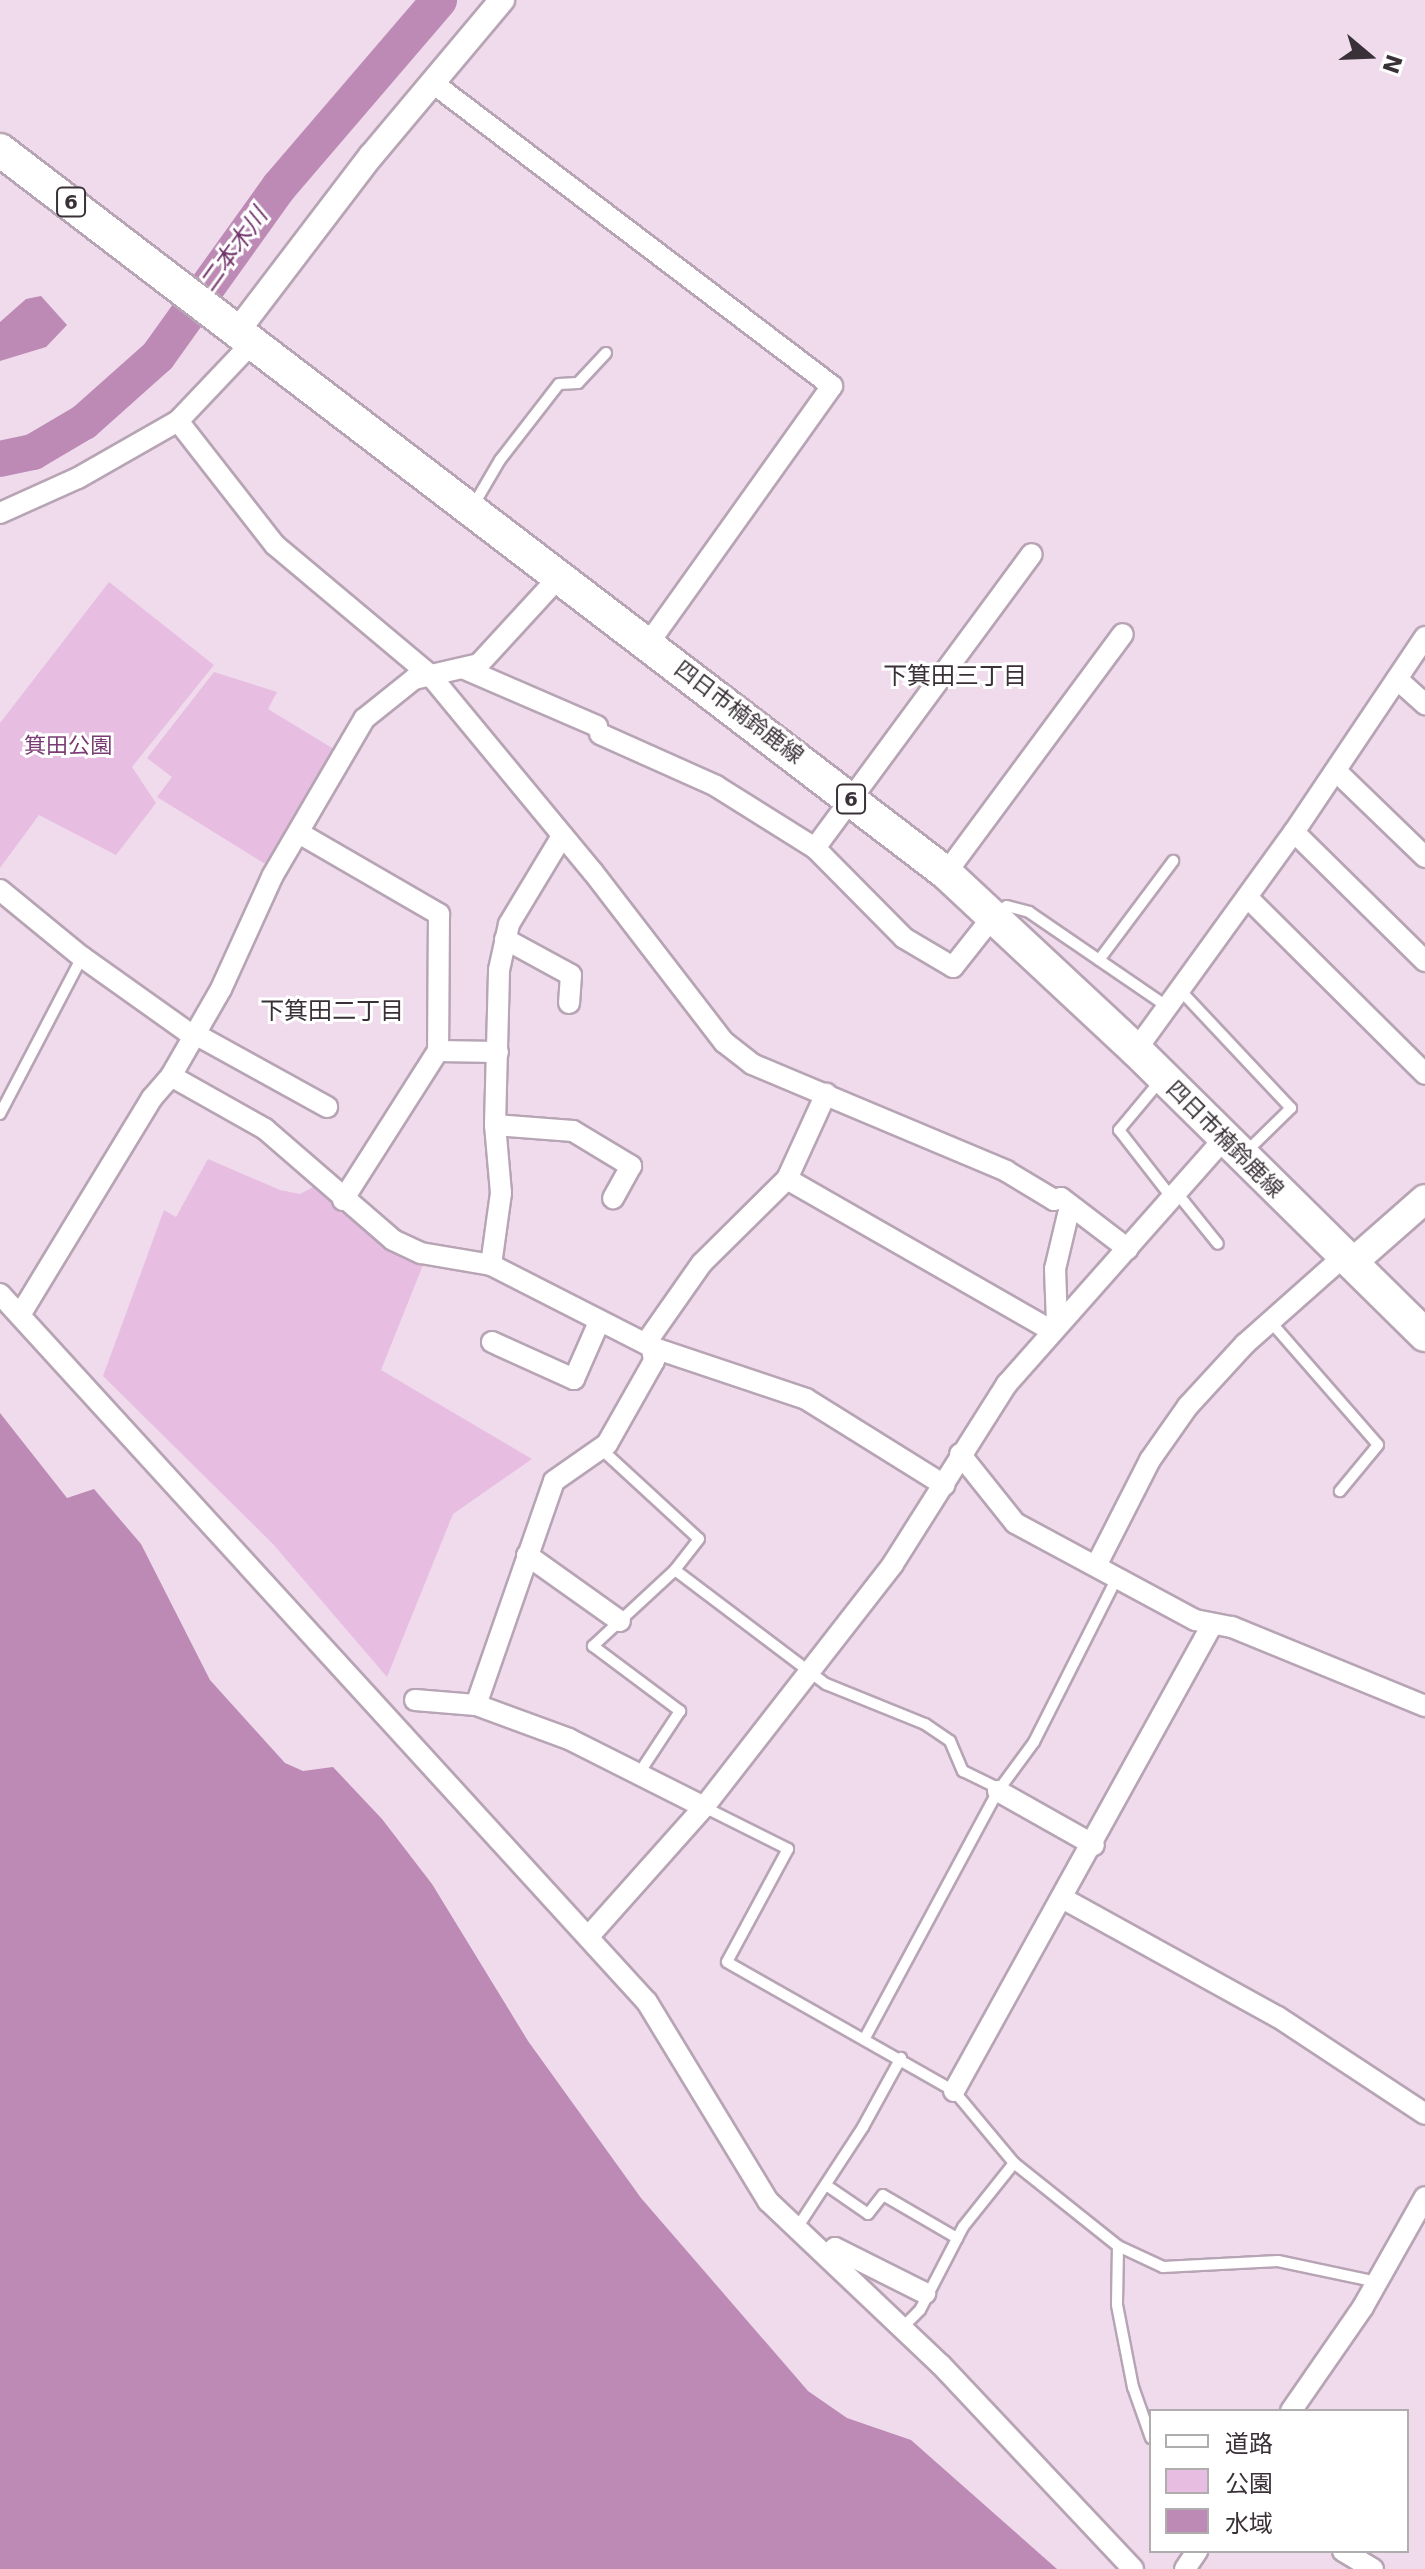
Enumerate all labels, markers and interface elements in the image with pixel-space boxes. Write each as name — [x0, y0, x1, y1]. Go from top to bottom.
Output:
north arrow — [1329, 16, 1409, 96]
text: N — [1377, 51, 1407, 77]
road number: 6 — [55, 186, 87, 218]
water label: 二本木川 — [194, 203, 274, 297]
street label: 四日市楠鈴鹿線 — [670, 655, 808, 769]
district label: 下箕田三丁目 — [883, 663, 1027, 691]
park label: 箕田公園 — [24, 733, 112, 759]
road number: 6 — [835, 783, 867, 815]
district label: 下箕田二丁目 — [260, 998, 404, 1026]
street label: 四日市楠鈴鹿線 — [1161, 1075, 1289, 1203]
legend — [1149, 2409, 1409, 2553]
text: 道路 — [1225, 2430, 1273, 2458]
text: 公園 — [1225, 2470, 1273, 2498]
text: 水域 — [1225, 2510, 1273, 2538]

